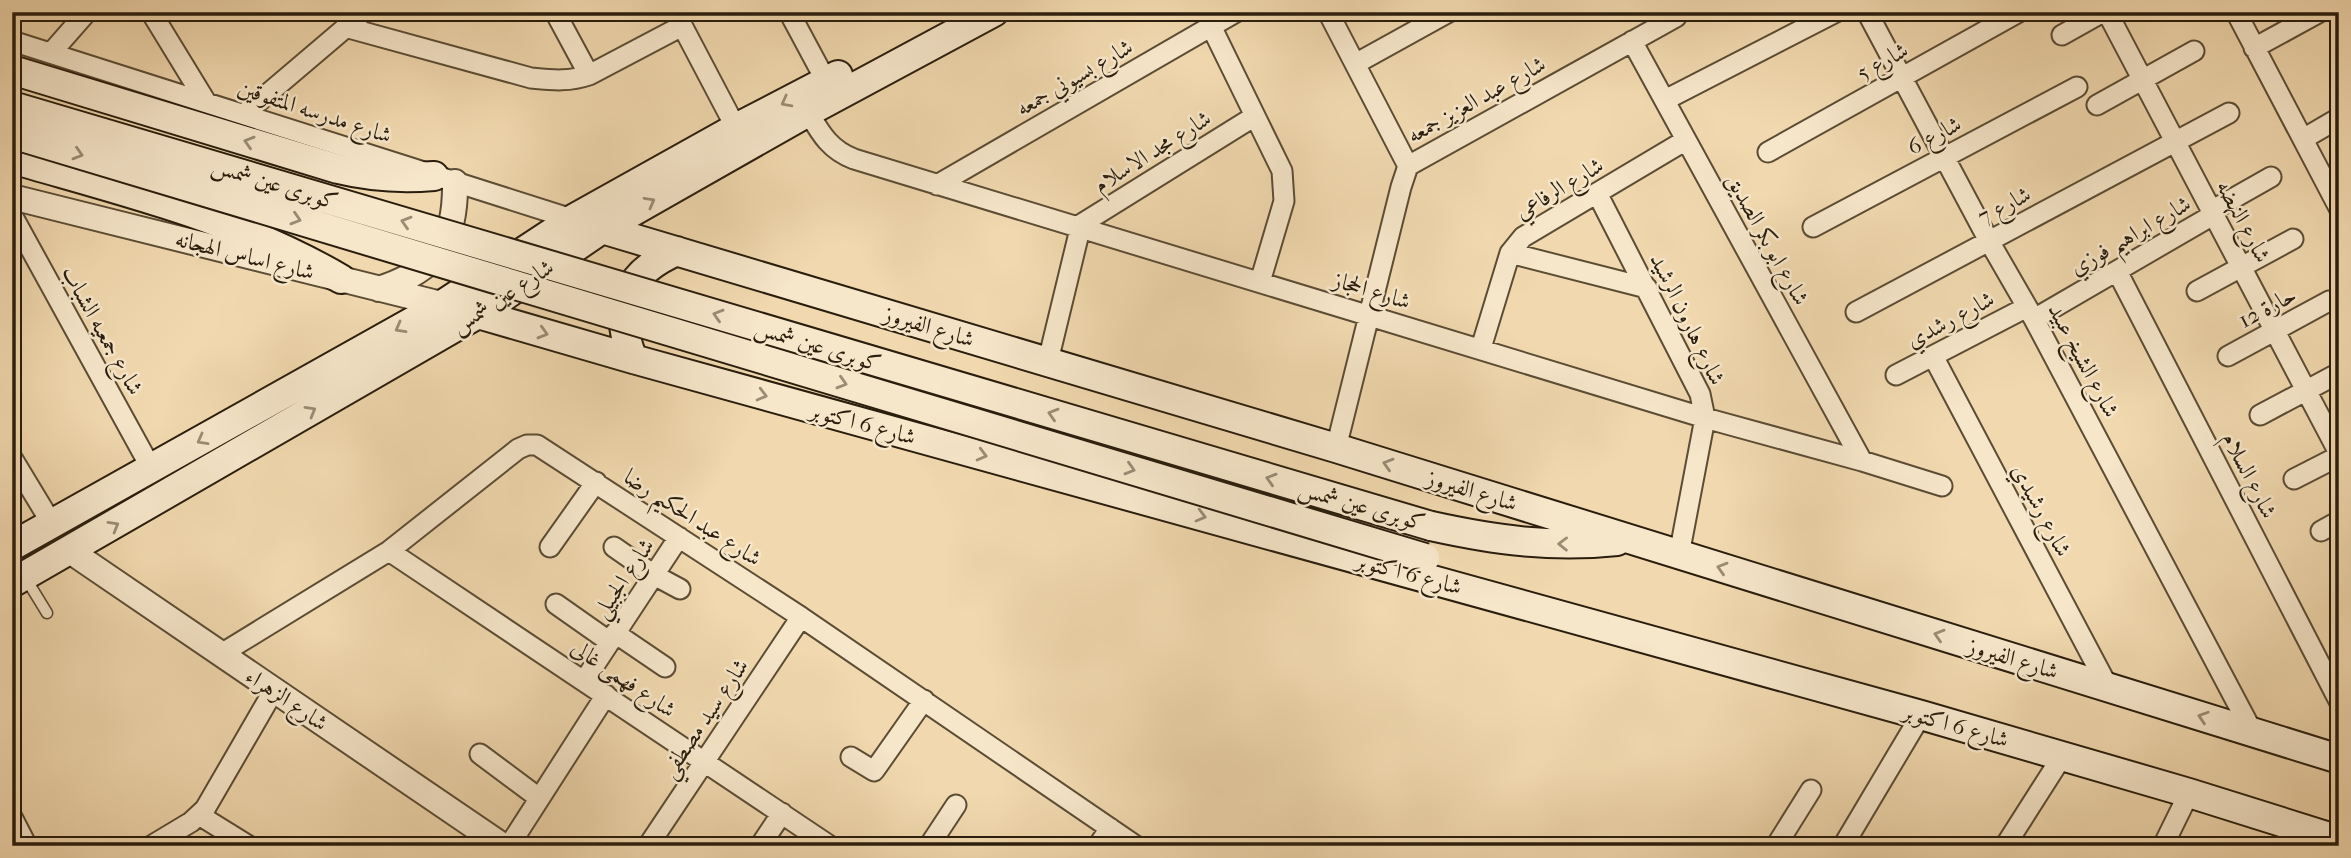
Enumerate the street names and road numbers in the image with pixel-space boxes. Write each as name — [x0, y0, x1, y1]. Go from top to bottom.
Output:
street label: شارع بسيوني جمعه — [1011, 33, 1141, 127]
street label: شارع 5 — [1852, 36, 1916, 92]
street label: شارع عبد العزيز جمعه — [1402, 50, 1553, 154]
street label: شارع مدرسه المتفوقين — [233, 74, 395, 155]
street label: شارع مجد الاسلام — [1088, 105, 1219, 203]
street label: شارع 6 — [1903, 110, 1969, 166]
street label: كوبرى عين شمس — [208, 151, 341, 217]
street label: شارع الرفاعي — [1510, 152, 1611, 230]
street label: شارع ابو بكر الصديق — [1715, 169, 1815, 313]
street label: شارع النهضه — [2205, 175, 2277, 270]
street label: شارع 7 — [1973, 180, 2038, 236]
street label: شارع ابراهيم فوزي — [2065, 190, 2200, 289]
street label: شارع اساس الهجانه — [171, 225, 317, 292]
street label: شارع هارون الرشيد — [1639, 249, 1731, 392]
street label: شارع عين شمس — [446, 253, 562, 345]
street label: شارع جمعيه الشباب — [51, 261, 149, 402]
street label: شارع الحجاز — [1326, 265, 1414, 321]
street label: حارة 12 — [2234, 281, 2301, 334]
street label: شارع رشدي — [1902, 285, 2002, 359]
street label: شارع الفيروز — [876, 299, 978, 359]
street label: شارع الشيخ عبيد — [2036, 299, 2125, 425]
street label: كوبرى عين شمس — [751, 313, 884, 379]
street label: شارع 6 اكتوبر — [803, 396, 919, 456]
street label: شارع السلام — [2211, 428, 2283, 526]
street label: شارع رشيدي — [2001, 459, 2077, 564]
street label: شارع عبد الحكيم رضا — [614, 463, 767, 579]
street label: شارع الفيروز — [1419, 463, 1521, 523]
street label: كوبرى عين شمس — [1295, 474, 1428, 538]
street label: شارع الجبيلي — [587, 533, 667, 629]
street label: شارع 6 اكتوبر — [1349, 546, 1465, 606]
street label: شارع الفيروز — [1960, 631, 2062, 691]
street label: شارع فهمى غالى — [563, 634, 681, 728]
street label: شارع سيد مصطفي — [655, 653, 762, 788]
street label: شارع الزهراء — [237, 662, 333, 742]
street label: شارع 6 اكتوبر — [1896, 697, 2012, 759]

